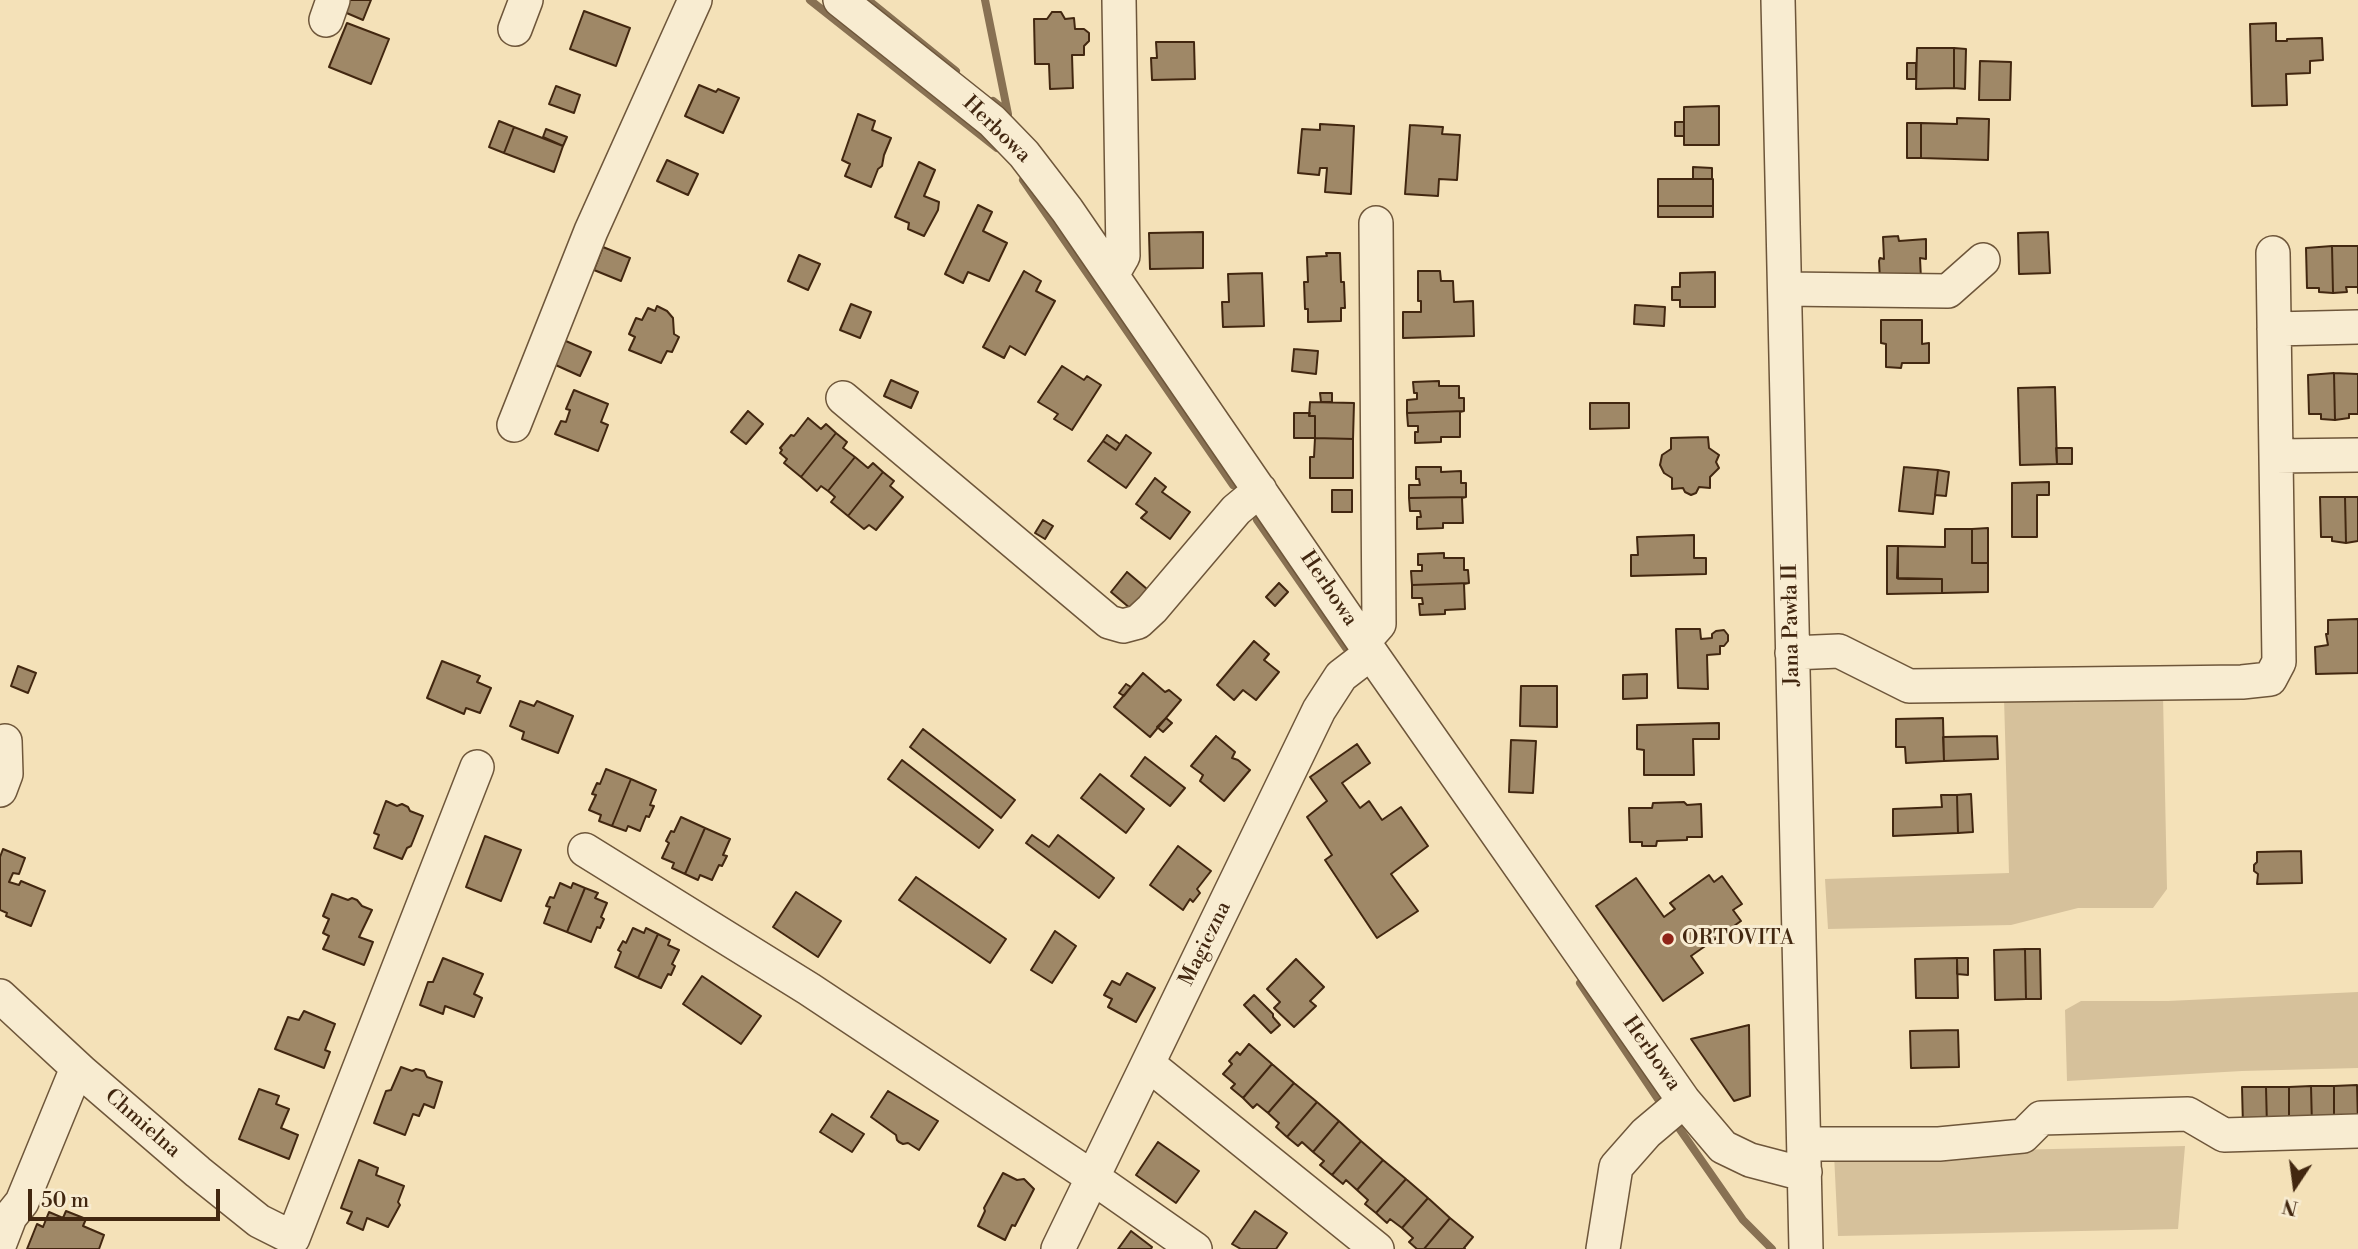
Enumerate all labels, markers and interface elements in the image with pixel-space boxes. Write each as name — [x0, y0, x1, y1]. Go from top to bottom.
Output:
street label: Herbowa — [957, 91, 1035, 169]
street label: Herbowa — [1294, 547, 1362, 631]
street label: Jana Pawła II — [1778, 564, 1806, 686]
street label: Magiczna — [1175, 898, 1237, 990]
place label: ORTOVITA — [1682, 926, 1794, 952]
marker: ORTOVITA — [1660, 931, 1676, 947]
street label: Herbowa — [1616, 1012, 1686, 1096]
street label: Chmielna — [99, 1084, 185, 1164]
north arrow — [2260, 1151, 2330, 1221]
scale bar — [32, 1176, 224, 1220]
text: 50 m — [41, 1188, 89, 1214]
text: N — [2280, 1193, 2300, 1220]

